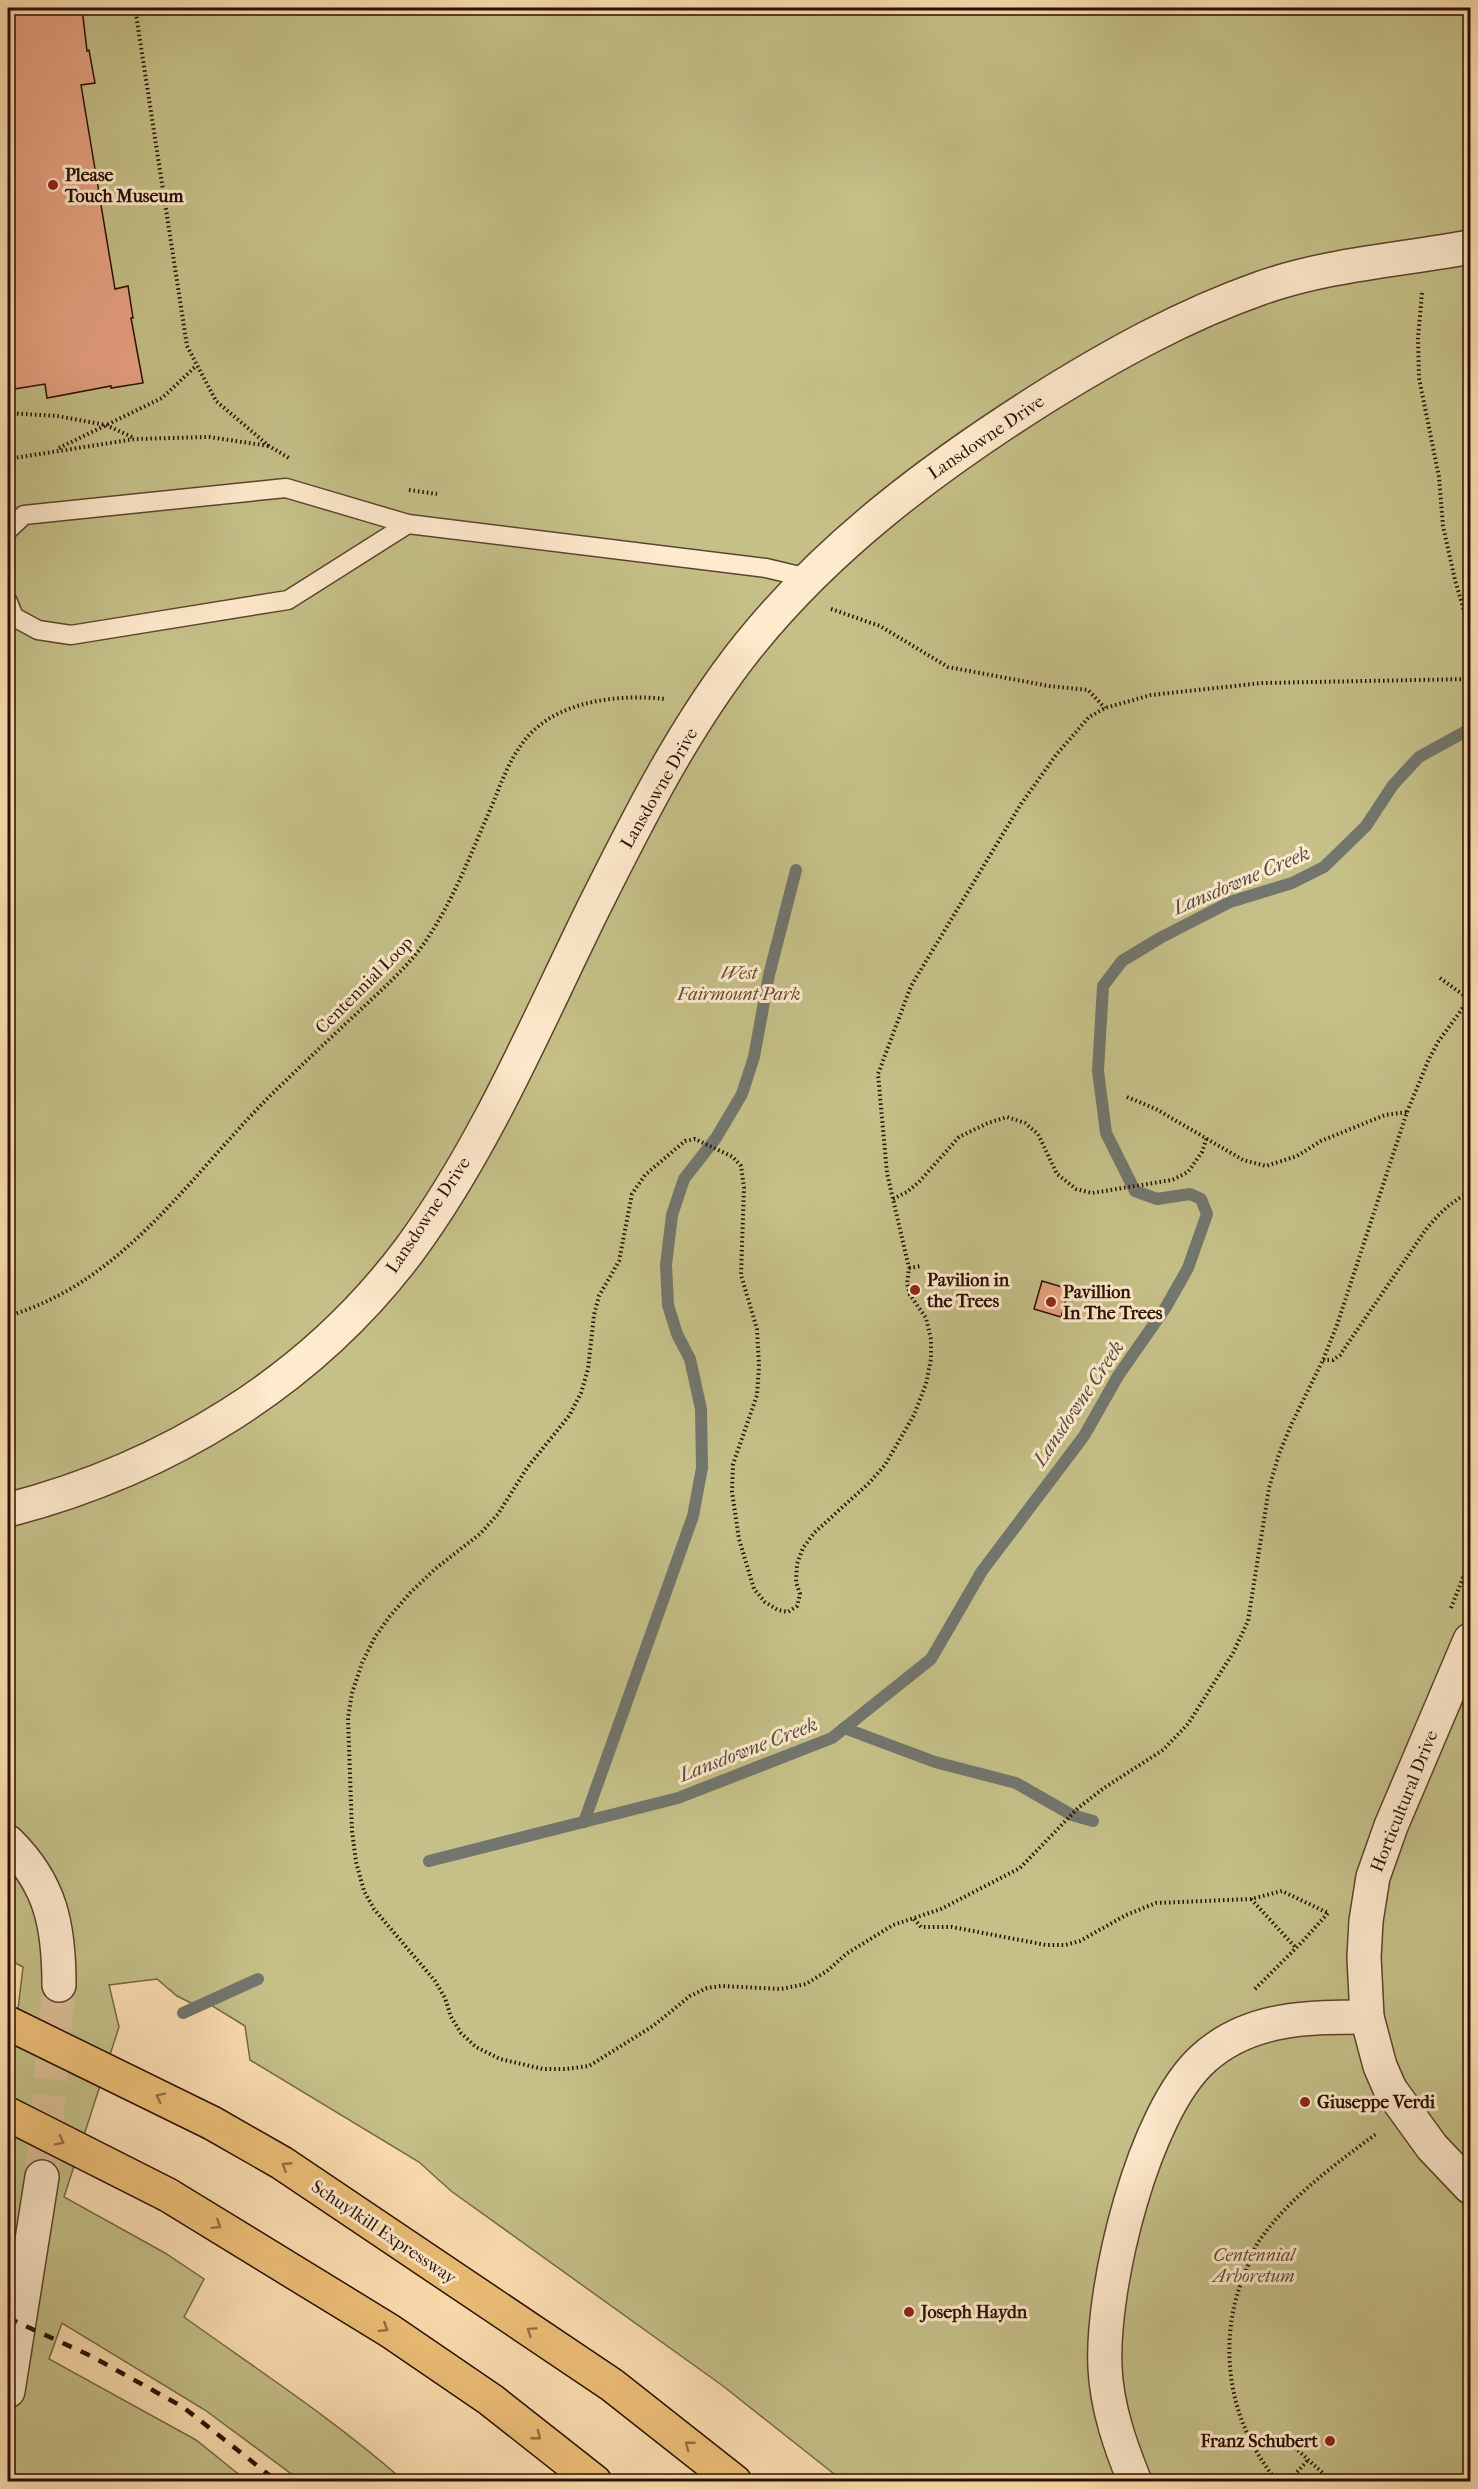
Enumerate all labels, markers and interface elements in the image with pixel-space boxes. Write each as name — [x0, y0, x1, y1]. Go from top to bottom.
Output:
place label: Please Touch Museum — [64, 165, 185, 207]
marker: Please Touch Museum — [46, 178, 60, 192]
street label: Lansdowne Drive — [924, 391, 1048, 484]
street label: Lansdowne Drive — [616, 724, 702, 852]
water label: Lansdowne Creek — [1168, 841, 1313, 920]
street label: Centennial Loop — [311, 932, 418, 1038]
park label: West Fairmount Park — [677, 963, 800, 1005]
street label: Lansdowne Drive — [382, 1153, 475, 1277]
place label: Pavilion in the Trees — [926, 1270, 1010, 1312]
place label: Pavillion In The Trees — [1063, 1282, 1163, 1324]
marker: Pavilion in the Trees — [908, 1283, 922, 1297]
marker: Pavillion In The Trees — [1044, 1295, 1058, 1309]
water label: Lansdowne Creek — [1027, 1336, 1129, 1472]
water label: Lansdowne Creek — [674, 1713, 821, 1787]
street label: Horticultural Drive — [1366, 1727, 1442, 1875]
place label: Giuseppe Verdi — [1317, 2092, 1436, 2113]
one-way arrow — [155, 2093, 166, 2105]
marker: Giuseppe Verdi — [1298, 2095, 1312, 2109]
one-way arrow — [53, 2133, 64, 2145]
one-way arrow — [282, 2162, 293, 2173]
street label: Schuylkill Expressway — [307, 2176, 461, 2290]
one-way arrow — [211, 2218, 222, 2229]
park label: Centennial Arboretum — [1211, 2245, 1297, 2287]
place label: Joseph Haydn — [919, 2302, 1028, 2323]
marker: Joseph Haydn — [902, 2305, 916, 2319]
one-way arrow — [377, 2320, 388, 2331]
one-way arrow — [527, 2327, 538, 2338]
one-way arrow — [531, 2429, 542, 2440]
place label: Franz Schubert — [1199, 2431, 1319, 2452]
marker: Franz Schubert — [1323, 2434, 1337, 2448]
one-way arrow — [684, 2442, 695, 2453]

